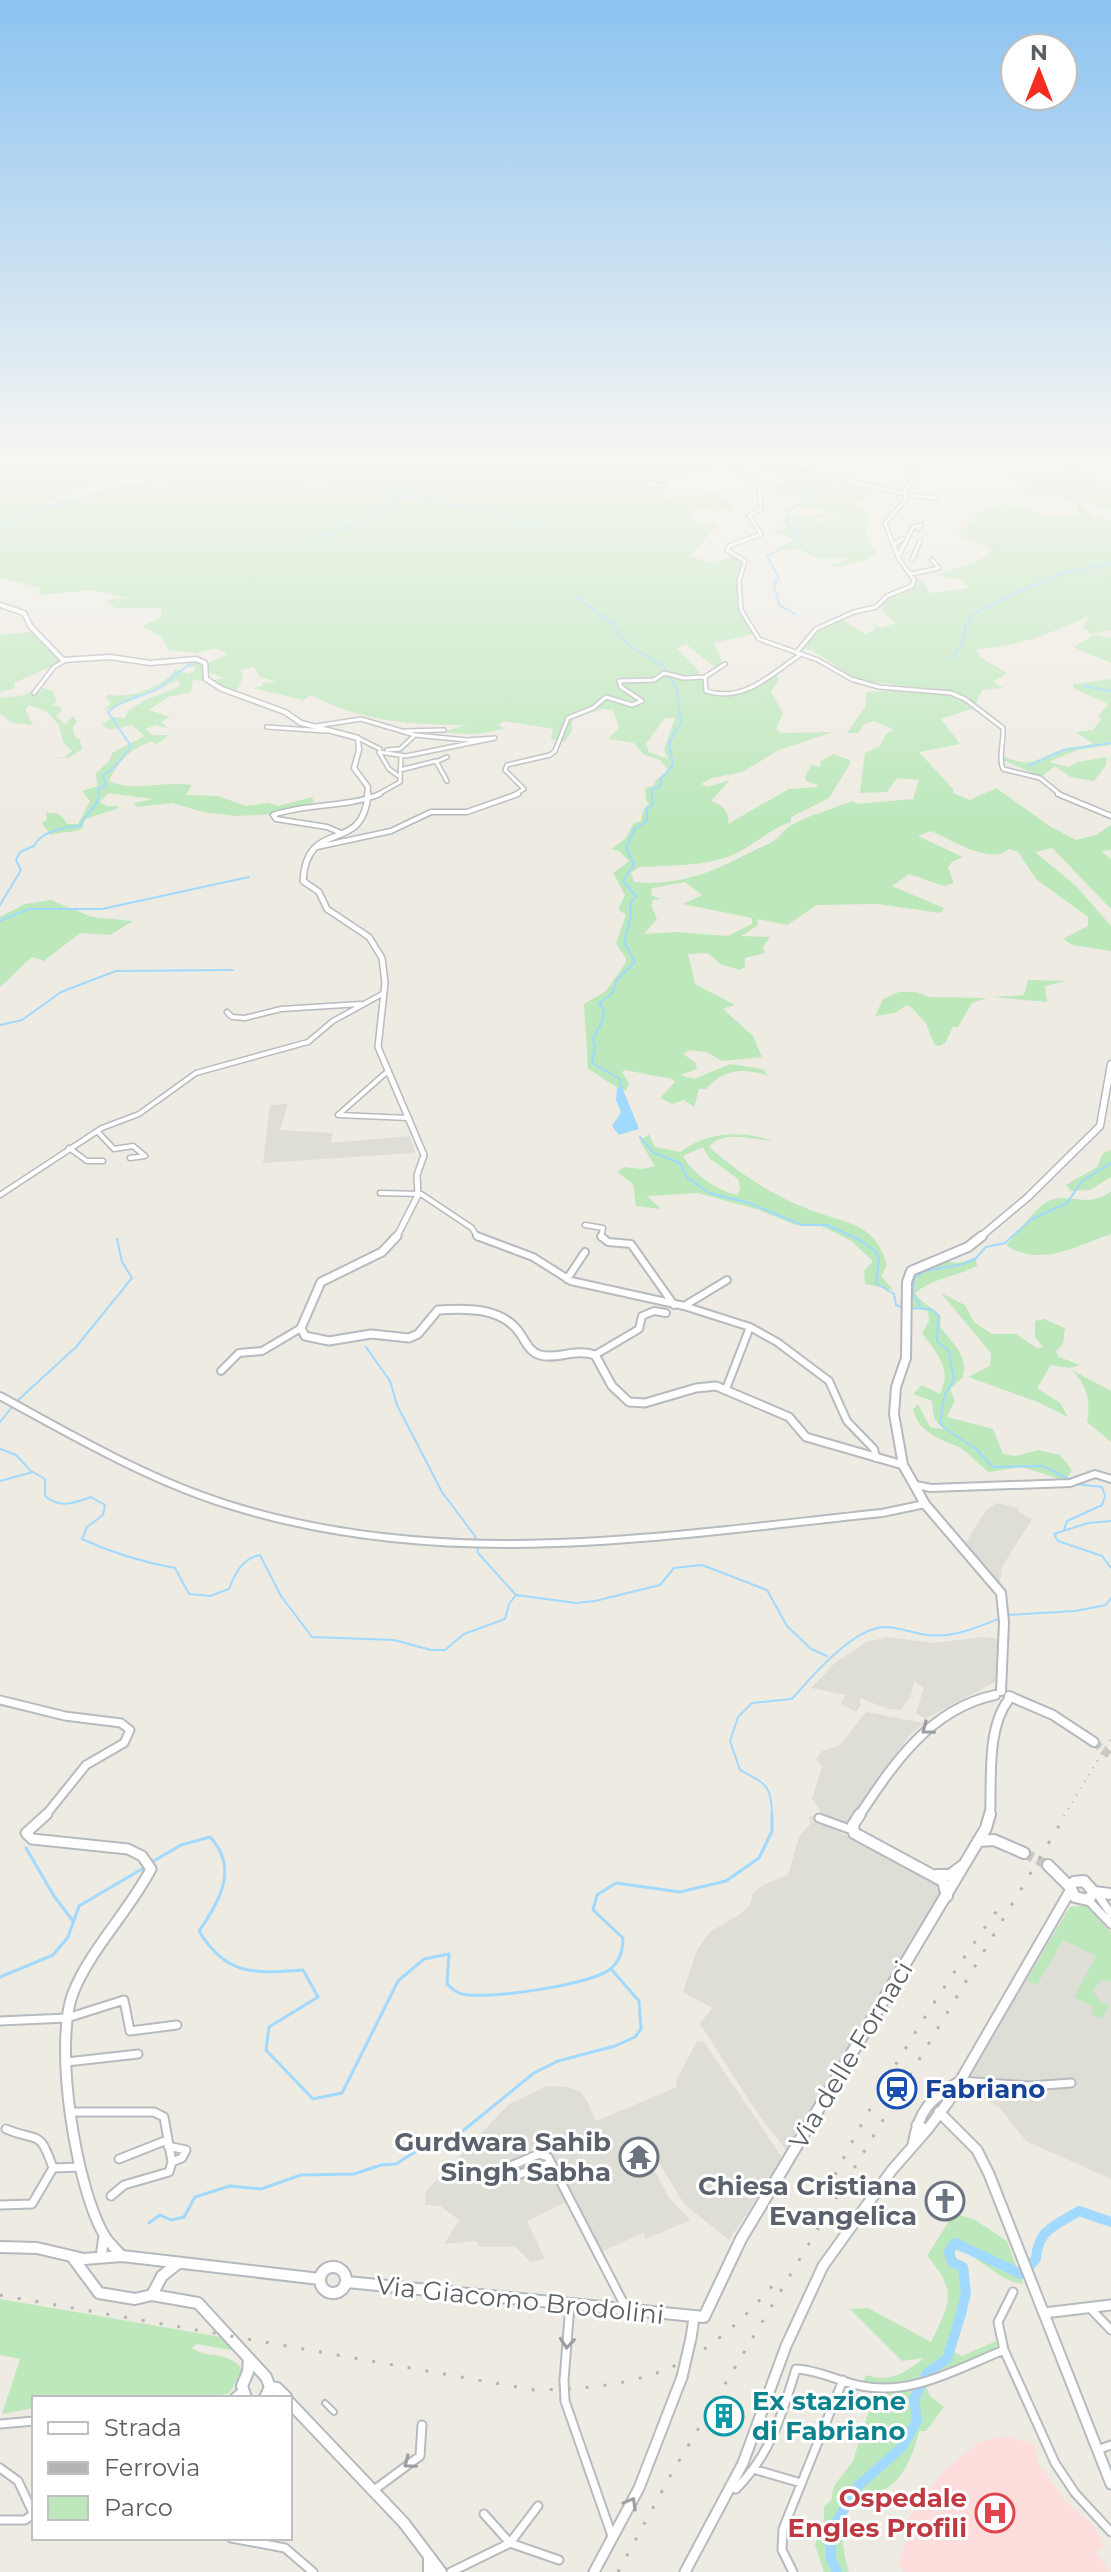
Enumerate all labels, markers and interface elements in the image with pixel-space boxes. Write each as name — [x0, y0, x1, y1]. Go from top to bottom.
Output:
north arrow — [999, 32, 1079, 112]
text: N — [1030, 39, 1048, 66]
one-way arrow — [921, 1719, 936, 1734]
street label: Via delle Fornaci — [782, 1955, 920, 2155]
station icon: Fabriano — [876, 2068, 918, 2110]
place label: Fabriano — [925, 2073, 1045, 2105]
place label: Gurdwara Sahib Singh Sabha — [394, 2126, 611, 2188]
temple icon: Gurdwara Sahib Singh Sabha — [618, 2136, 660, 2178]
place label: Chiesa Cristiana Evangelica — [698, 2170, 917, 2232]
church icon: Chiesa Cristiana Evangelica — [924, 2180, 966, 2222]
street label: Via Giacomo Brodolini — [375, 2269, 665, 2331]
one-way arrow — [558, 2336, 575, 2349]
place label: Ex stazione di Fabriano — [752, 2385, 906, 2447]
building icon: Ex stazione di Fabriano — [703, 2395, 745, 2437]
legend — [32, 2396, 292, 2540]
text: Strada — [104, 2413, 182, 2442]
text: Ferrovia — [104, 2453, 200, 2482]
one-way arrow — [404, 2454, 418, 2468]
place label: Ospedale Engles Profili — [787, 2482, 967, 2544]
hospital icon: Ospedale Engles Profili — [974, 2492, 1016, 2534]
text: Parco — [104, 2493, 173, 2522]
one-way arrow — [621, 2498, 637, 2512]

